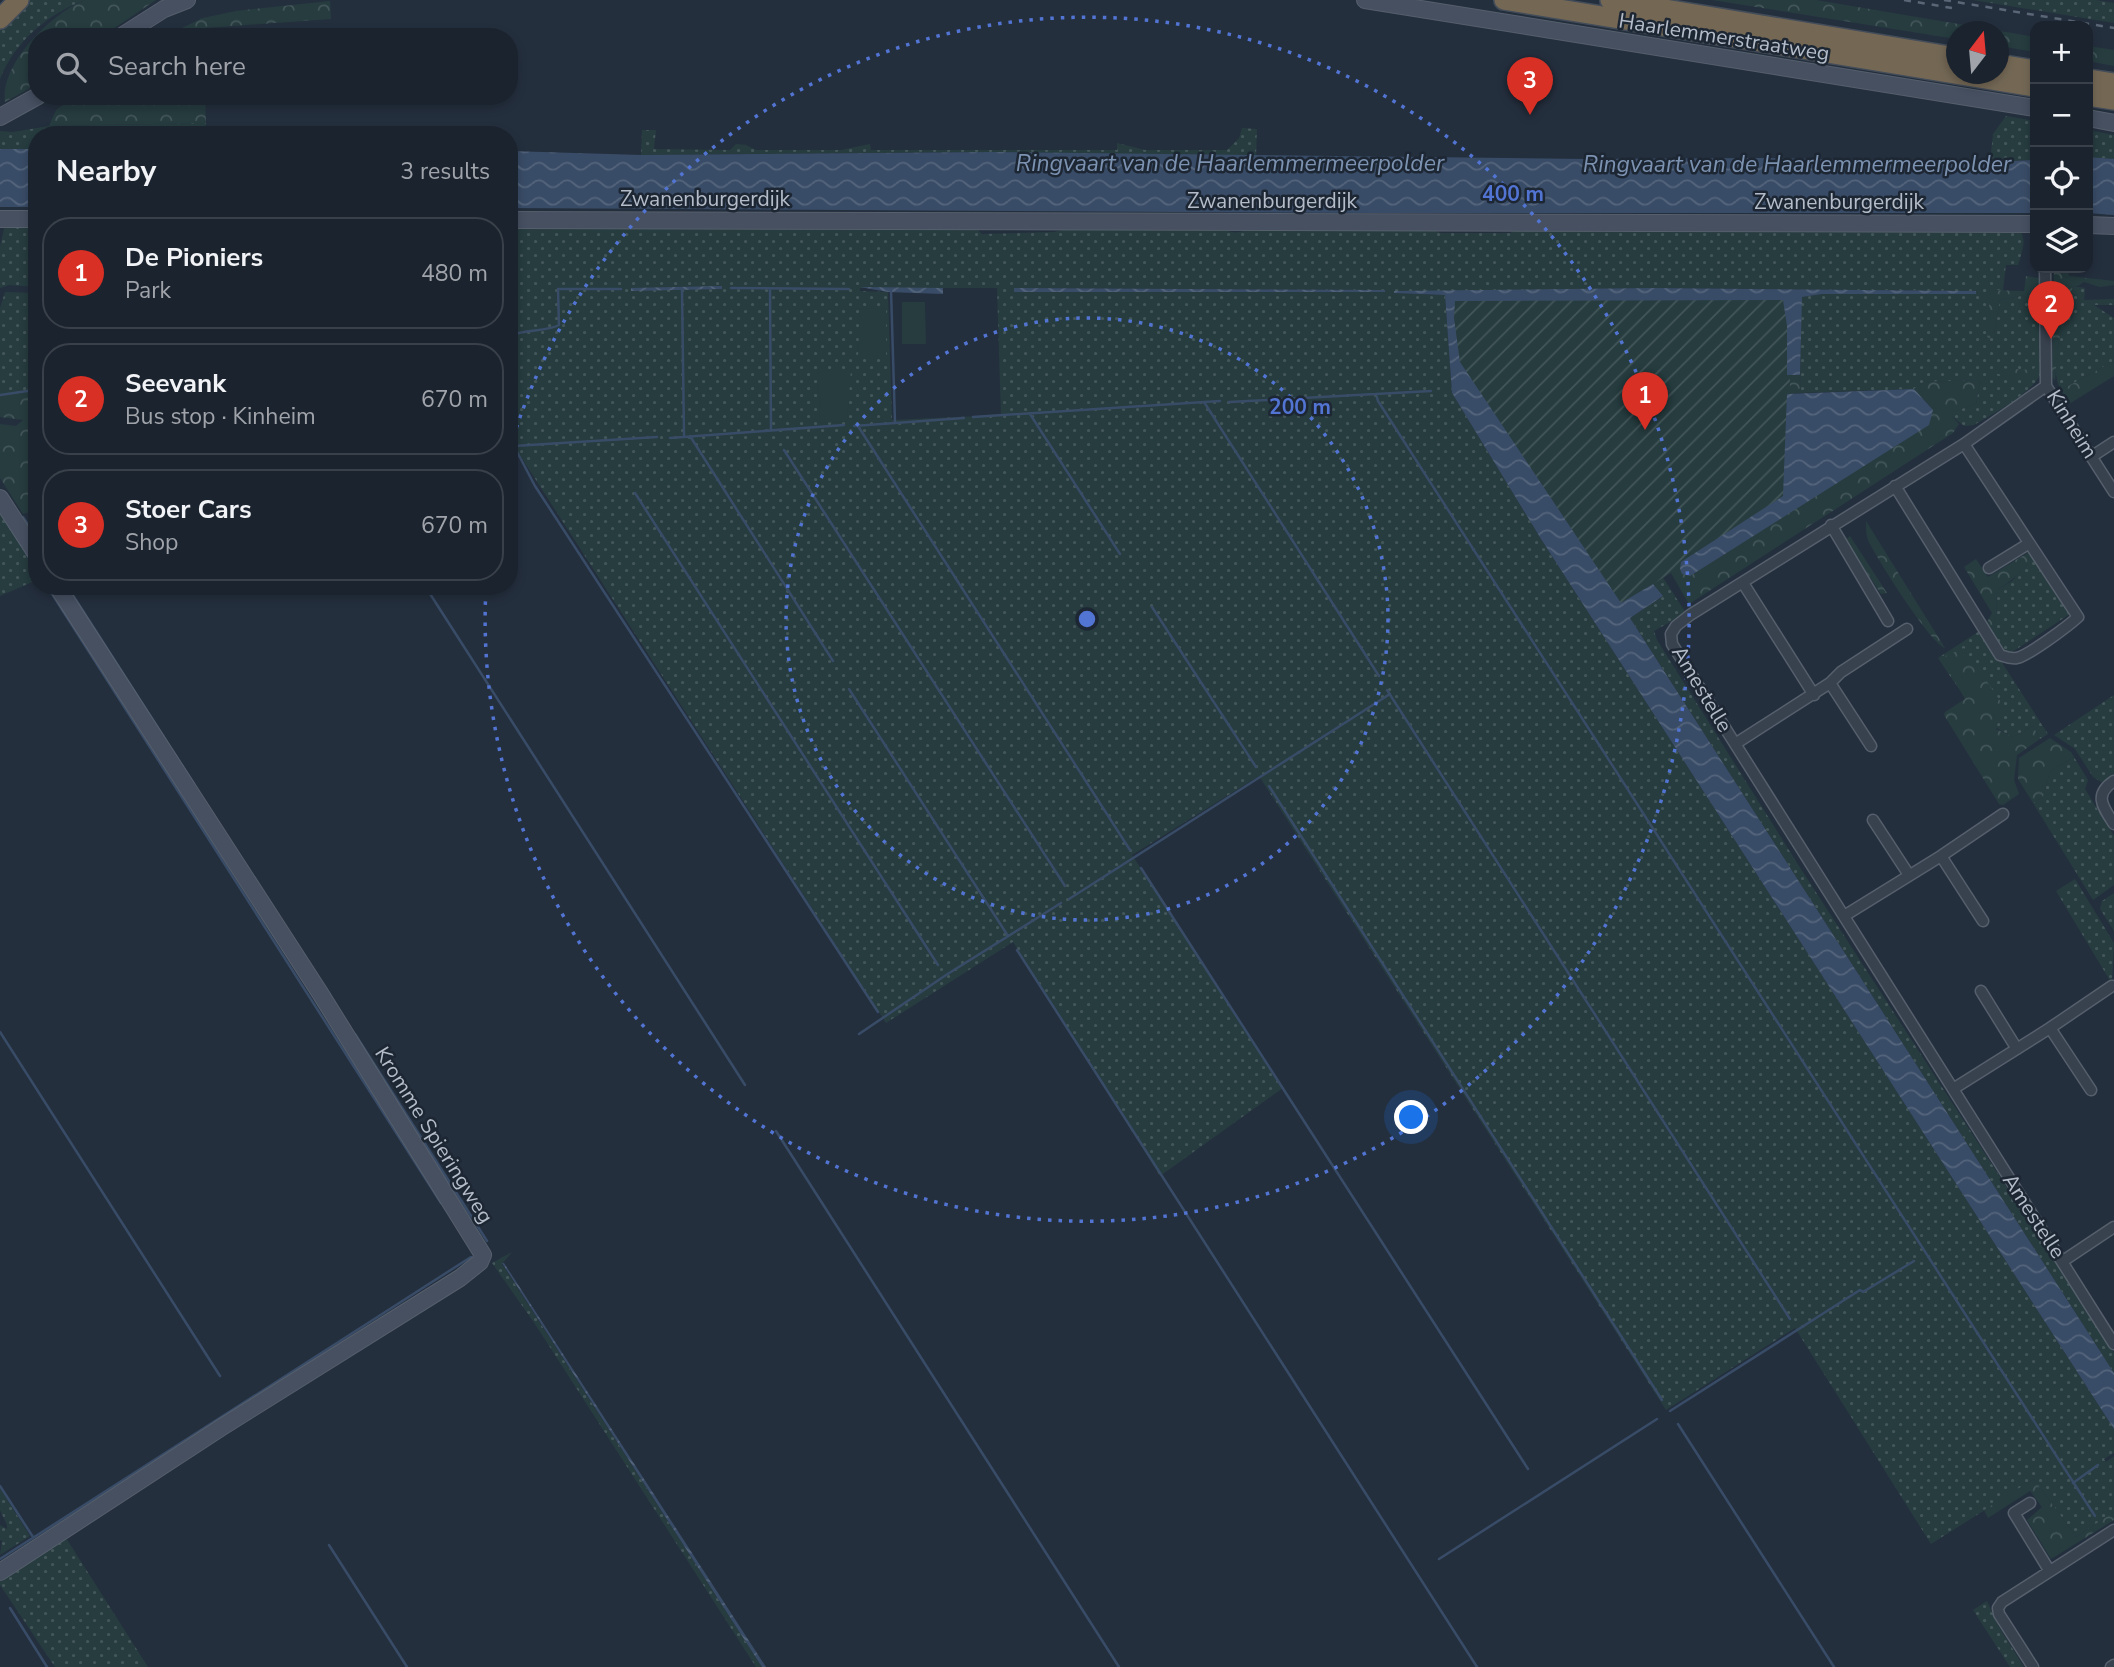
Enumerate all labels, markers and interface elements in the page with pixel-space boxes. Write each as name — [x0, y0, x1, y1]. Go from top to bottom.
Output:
street label: Haarlemmerstraatweg — [1617, 7, 1831, 67]
north arrow — [1946, 21, 2009, 84]
map controls — [2030, 21, 2093, 273]
button: + — [2030, 21, 2093, 84]
search box — [28, 28, 518, 105]
icon: search — [52, 48, 90, 86]
text: Search here — [108, 49, 246, 84]
pin: 3 — [1507, 57, 1553, 115]
button: − — [2030, 84, 2093, 147]
button: locate — [2030, 147, 2093, 210]
water label: Ringvaart van de Haarlemmermeerpolder — [1016, 148, 1445, 179]
water label: Ringvaart van de Haarlemmermeerpolder — [1583, 149, 2012, 180]
text: Nearby — [56, 151, 156, 192]
text: 3 results — [400, 156, 490, 187]
text: 400 m — [1482, 180, 1544, 208]
street label: Zwanenburgerdijk — [620, 185, 791, 213]
street label: Zwanenburgerdijk — [1187, 187, 1358, 215]
street label: Zwanenburgerdijk — [1754, 188, 1925, 216]
button: layers — [2030, 210, 2093, 273]
text: De Pioniers — [125, 240, 263, 275]
text: 1 — [74, 258, 88, 289]
text: 480 m — [421, 258, 488, 289]
text: Park — [125, 275, 171, 306]
pin: 2 — [2028, 281, 2074, 339]
text: Seevank — [125, 366, 226, 401]
pin: 1 — [1622, 372, 1668, 430]
text: 2 — [74, 384, 88, 415]
text: 670 m — [421, 384, 488, 415]
street label: Kinheim — [2040, 384, 2104, 464]
text: 200 m — [1269, 393, 1331, 421]
text: Bus stop · Kinheim — [125, 401, 316, 432]
text: Stoer Cars — [125, 492, 252, 527]
text: 3 — [74, 510, 88, 541]
text: 670 m — [421, 510, 488, 541]
text: Shop — [125, 527, 178, 558]
centre of rings — [1075, 607, 1099, 631]
street label: Amestelle — [1665, 640, 1739, 738]
street label: Kromme Spieringweg — [368, 1041, 500, 1229]
your location — [1394, 1100, 1428, 1134]
street label: Amestelle — [1996, 1168, 2072, 1264]

